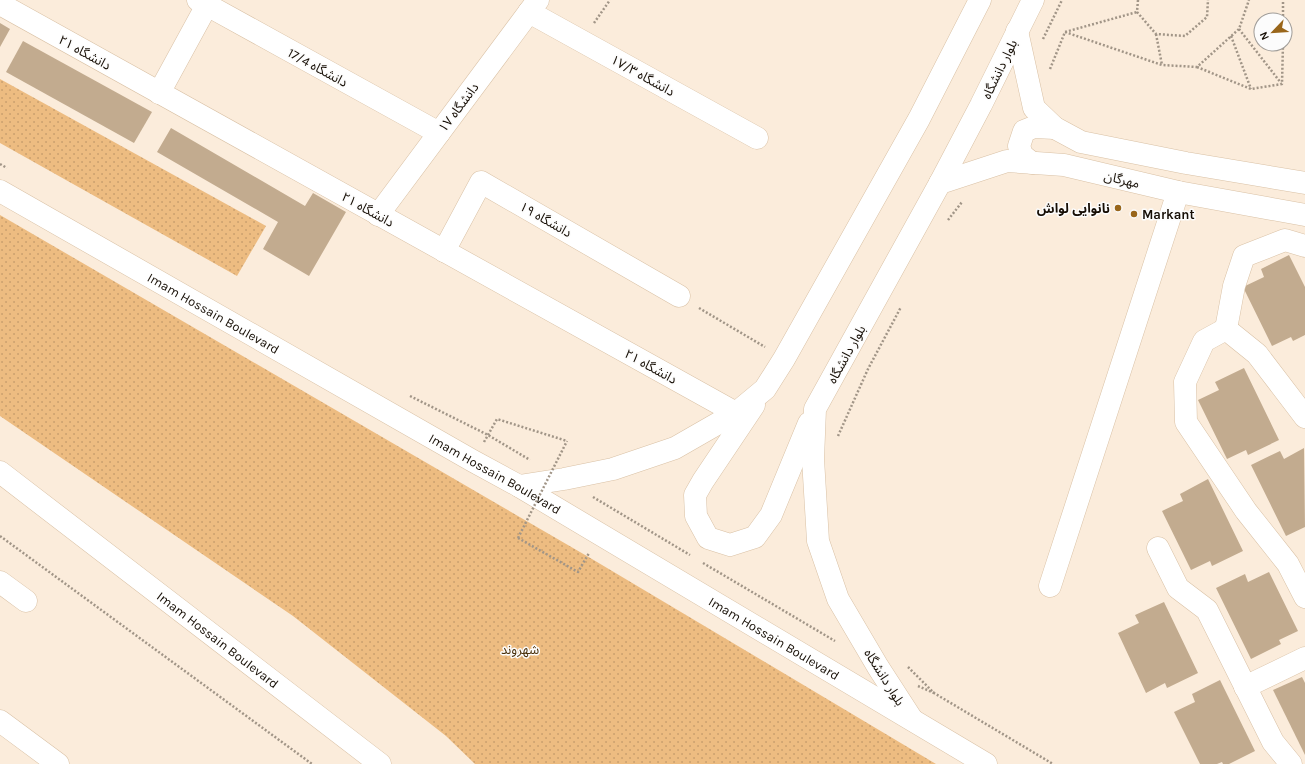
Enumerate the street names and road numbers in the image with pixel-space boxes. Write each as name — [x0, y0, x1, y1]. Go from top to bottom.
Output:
street label: دانشگاه ۲۱ — [56, 32, 114, 73]
street label: بلوار دانشگاه — [979, 37, 1020, 101]
street label: دانشگاه 17/4 — [285, 45, 350, 90]
street label: دانشگاه ۱۷/۳ — [608, 52, 677, 99]
street label: دانشگاه ۱۷ — [435, 80, 482, 135]
street label: مهرگان — [1102, 168, 1141, 192]
street label: دانشگاه ۲۱ — [339, 189, 397, 230]
street label: دانشگاه ۱۹ — [517, 199, 574, 240]
street label: Imam Hossain Boulevard — [145, 270, 282, 357]
street label: بلوار دانشگاه — [824, 323, 869, 386]
street label: دانشگاه ۲۱ — [622, 346, 680, 387]
street label: Imam Hossain Boulevard — [426, 430, 564, 517]
street label: Imam Hossain Boulevard — [154, 589, 282, 691]
street label: Imam Hossain Boulevard — [706, 594, 842, 683]
street label: بلوار دانشگاه — [861, 646, 908, 708]

